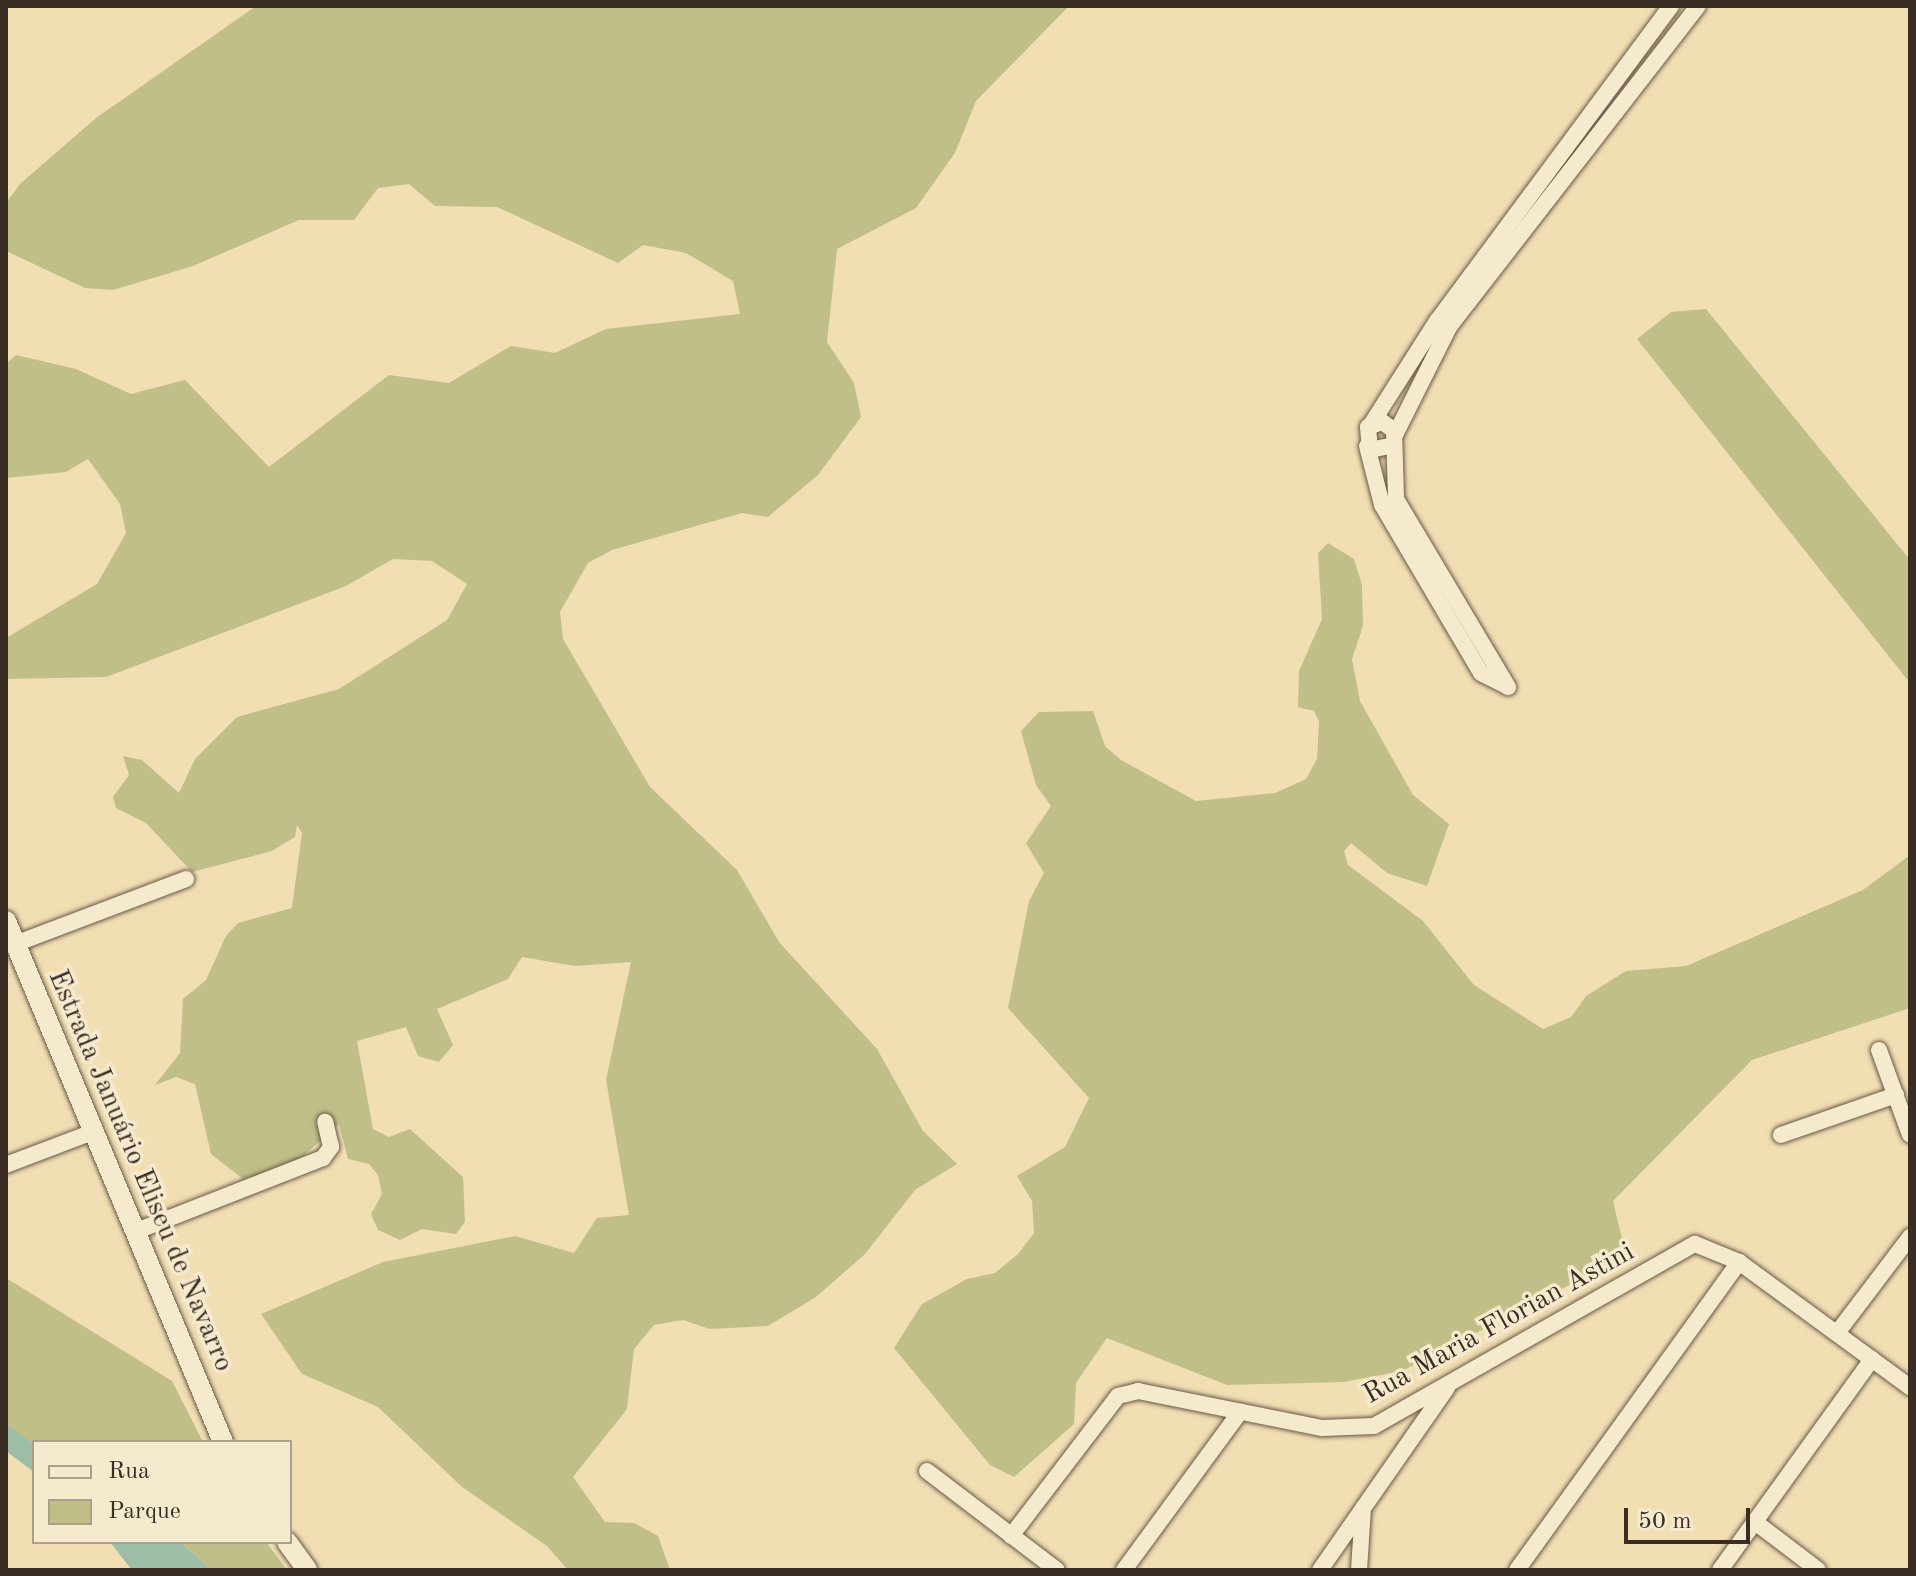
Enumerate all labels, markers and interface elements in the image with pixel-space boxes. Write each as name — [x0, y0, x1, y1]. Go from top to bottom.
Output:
street label: Estrada Januário Eliseu de Navarro — [40, 965, 240, 1377]
street label: Rua Maria Florian Astini — [1358, 1236, 1640, 1412]
legend — [32, 1440, 292, 1544]
text: Rua — [108, 1460, 150, 1484]
scale bar — [1628, 1492, 1754, 1542]
text: Parque — [108, 1500, 181, 1524]
text: 50 m — [1638, 1510, 1692, 1534]

